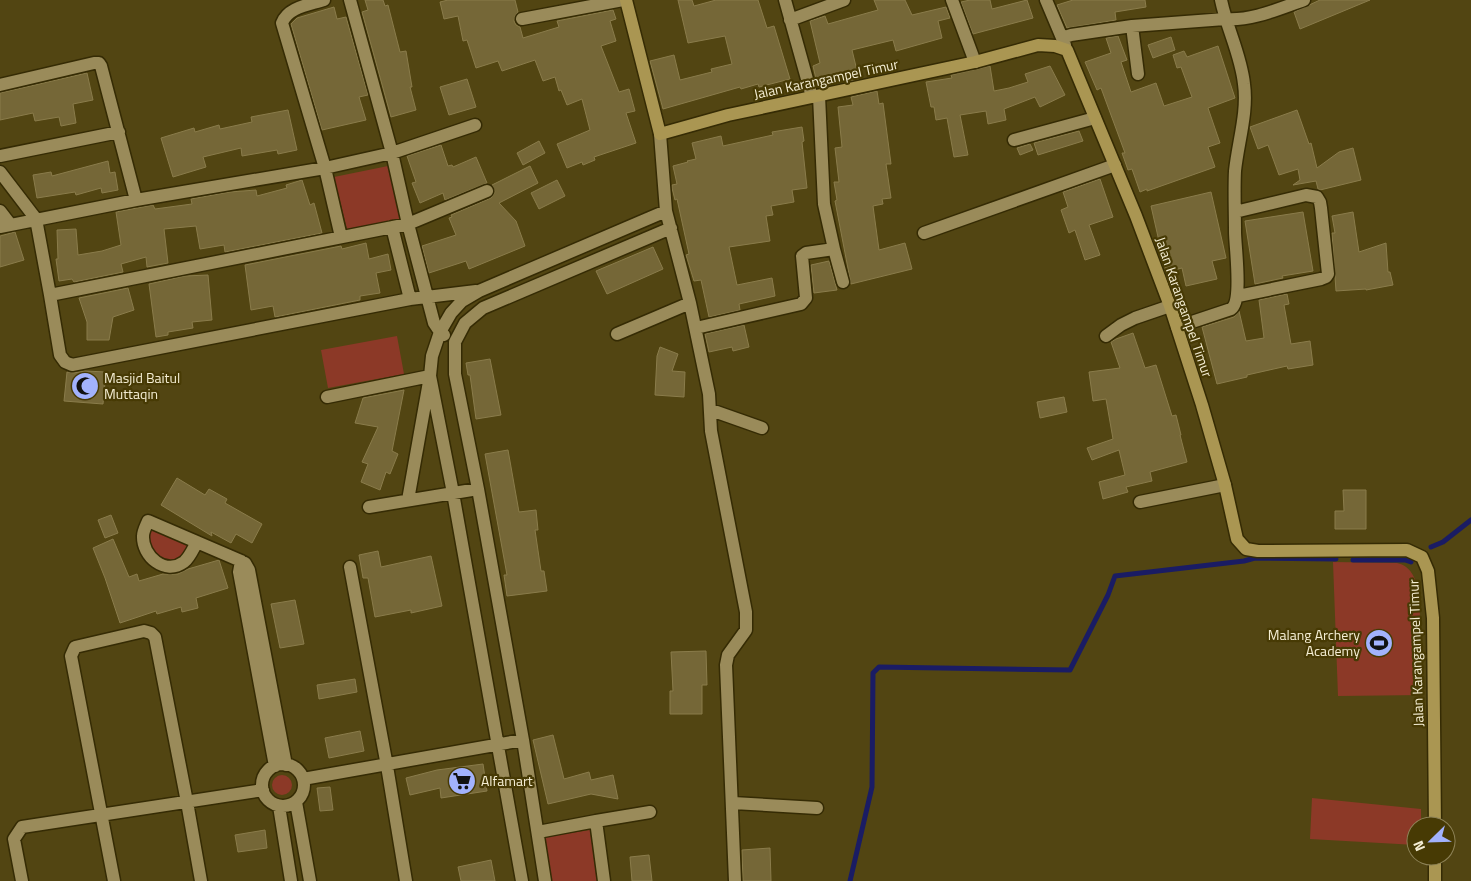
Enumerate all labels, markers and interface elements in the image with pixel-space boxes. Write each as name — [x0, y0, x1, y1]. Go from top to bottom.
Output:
street label: Jalan Karangampel Timur — [752, 53, 900, 104]
street label: Jalan Karangampel Timur — [1151, 234, 1218, 380]
place label: Masjid Baitul Muttaqin — [104, 367, 180, 404]
mosque icon: Masjid Baitul Muttaqin — [70, 371, 100, 401]
street label: Jalan Karangampel Timur — [1402, 579, 1429, 727]
place label: Malang Archery Academy — [1268, 624, 1360, 661]
sports icon: Malang Archery Academy — [1364, 628, 1394, 658]
supermarket icon: Alfamart — [447, 766, 477, 796]
place label: Alfamart — [481, 770, 533, 791]
north arrow — [1406, 816, 1456, 866]
text: N — [1407, 838, 1430, 855]

